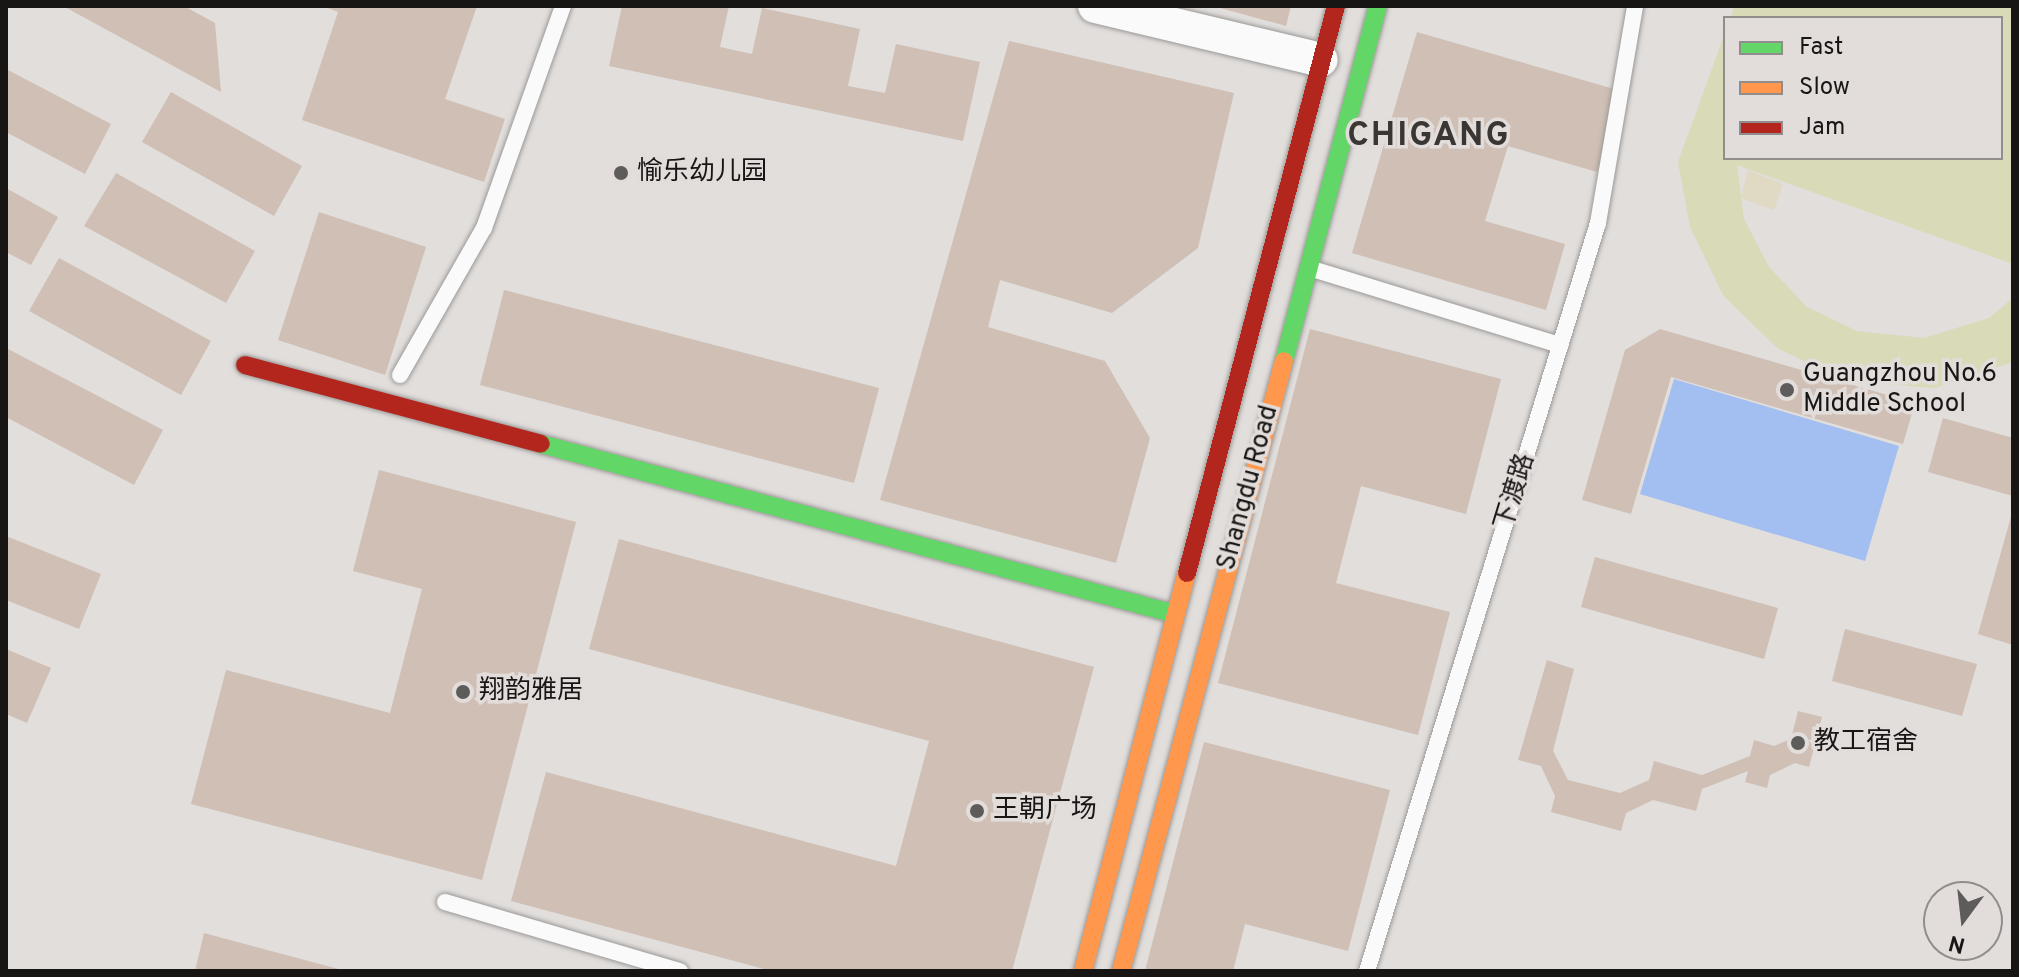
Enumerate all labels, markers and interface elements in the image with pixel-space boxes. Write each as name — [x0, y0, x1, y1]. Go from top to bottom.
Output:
legend — [1723, 16, 2003, 160]
text: Fast — [1799, 33, 1843, 63]
text: Slow — [1799, 73, 1850, 103]
text: Jam — [1799, 113, 1845, 143]
district label: CHIGANG — [1347, 117, 1511, 157]
place label: 愉乐幼儿园 — [637, 157, 767, 189]
marker: 愉乐幼儿园 — [612, 164, 630, 182]
place label: Guangzhou No.6 Middle School — [1803, 359, 1997, 420]
marker: Guangzhou No.6 Middle School — [1778, 381, 1796, 399]
street label: Shangdu Road — [1212, 402, 1286, 574]
street label: 下渡路 — [1490, 450, 1542, 534]
place label: 翔韵雅居 — [479, 676, 583, 708]
marker: 翔韵雅居 — [454, 683, 472, 701]
place label: 教工宿舍 — [1814, 727, 1918, 759]
marker: 教工宿舍 — [1789, 734, 1807, 752]
place label: 王朝广场 — [993, 795, 1097, 827]
marker: 王朝广场 — [968, 802, 986, 820]
north arrow — [1923, 881, 2003, 961]
text: N — [1946, 928, 1968, 958]

